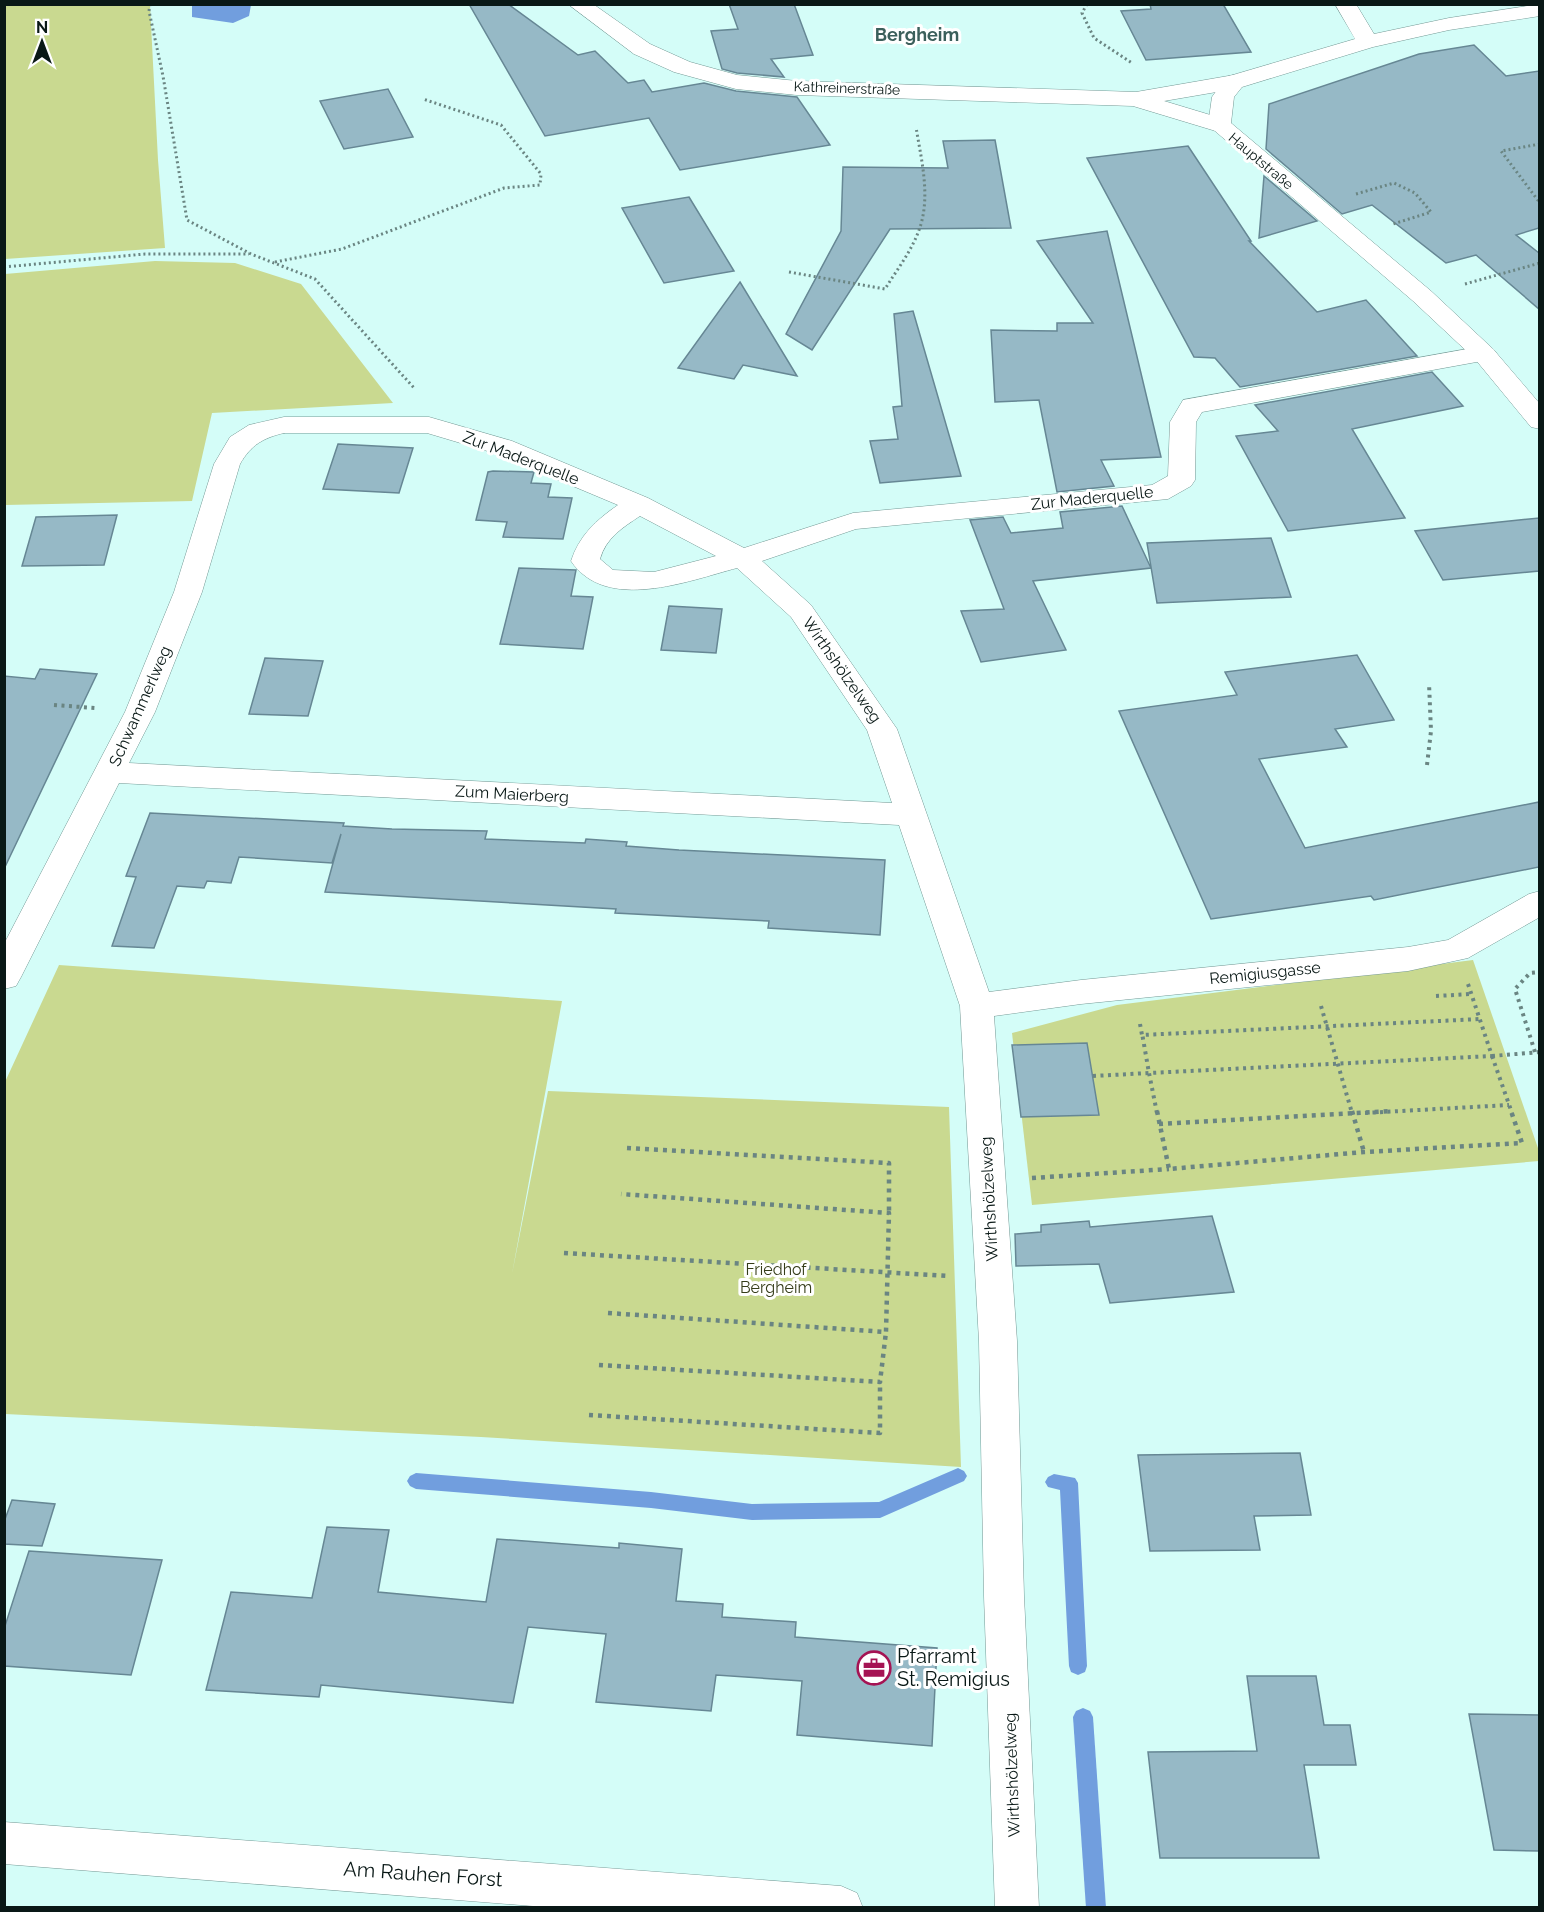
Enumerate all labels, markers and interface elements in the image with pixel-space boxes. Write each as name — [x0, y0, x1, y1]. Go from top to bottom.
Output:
north arrow — [12, 12, 72, 72]
text: N — [36, 18, 48, 37]
district label: Bergheim — [875, 24, 959, 45]
street label: Kathreinerstraße — [793, 78, 901, 98]
street label: Hauptstraße — [1225, 129, 1297, 193]
street label: Zur Maderquelle — [460, 427, 582, 489]
street label: Zur Maderquelle — [1030, 482, 1154, 514]
street label: Wirthshölzelweg — [798, 614, 886, 726]
street label: Schwammerlweg — [105, 643, 175, 769]
street label: Zum Maierberg — [455, 782, 569, 806]
street label: Remigiusgasse — [1208, 958, 1322, 988]
street label: Wirthshölzelweg — [976, 1136, 1002, 1262]
park label: Friedhof Bergheim — [740, 1260, 812, 1297]
place label: Pfarramt St. Remigius — [897, 1644, 1010, 1691]
office icon: Pfarramt St. Remigius — [856, 1650, 892, 1686]
street label: Wirthshölzelweg — [1000, 1712, 1024, 1838]
street label: Am Rauhen Forst — [343, 1856, 504, 1892]

